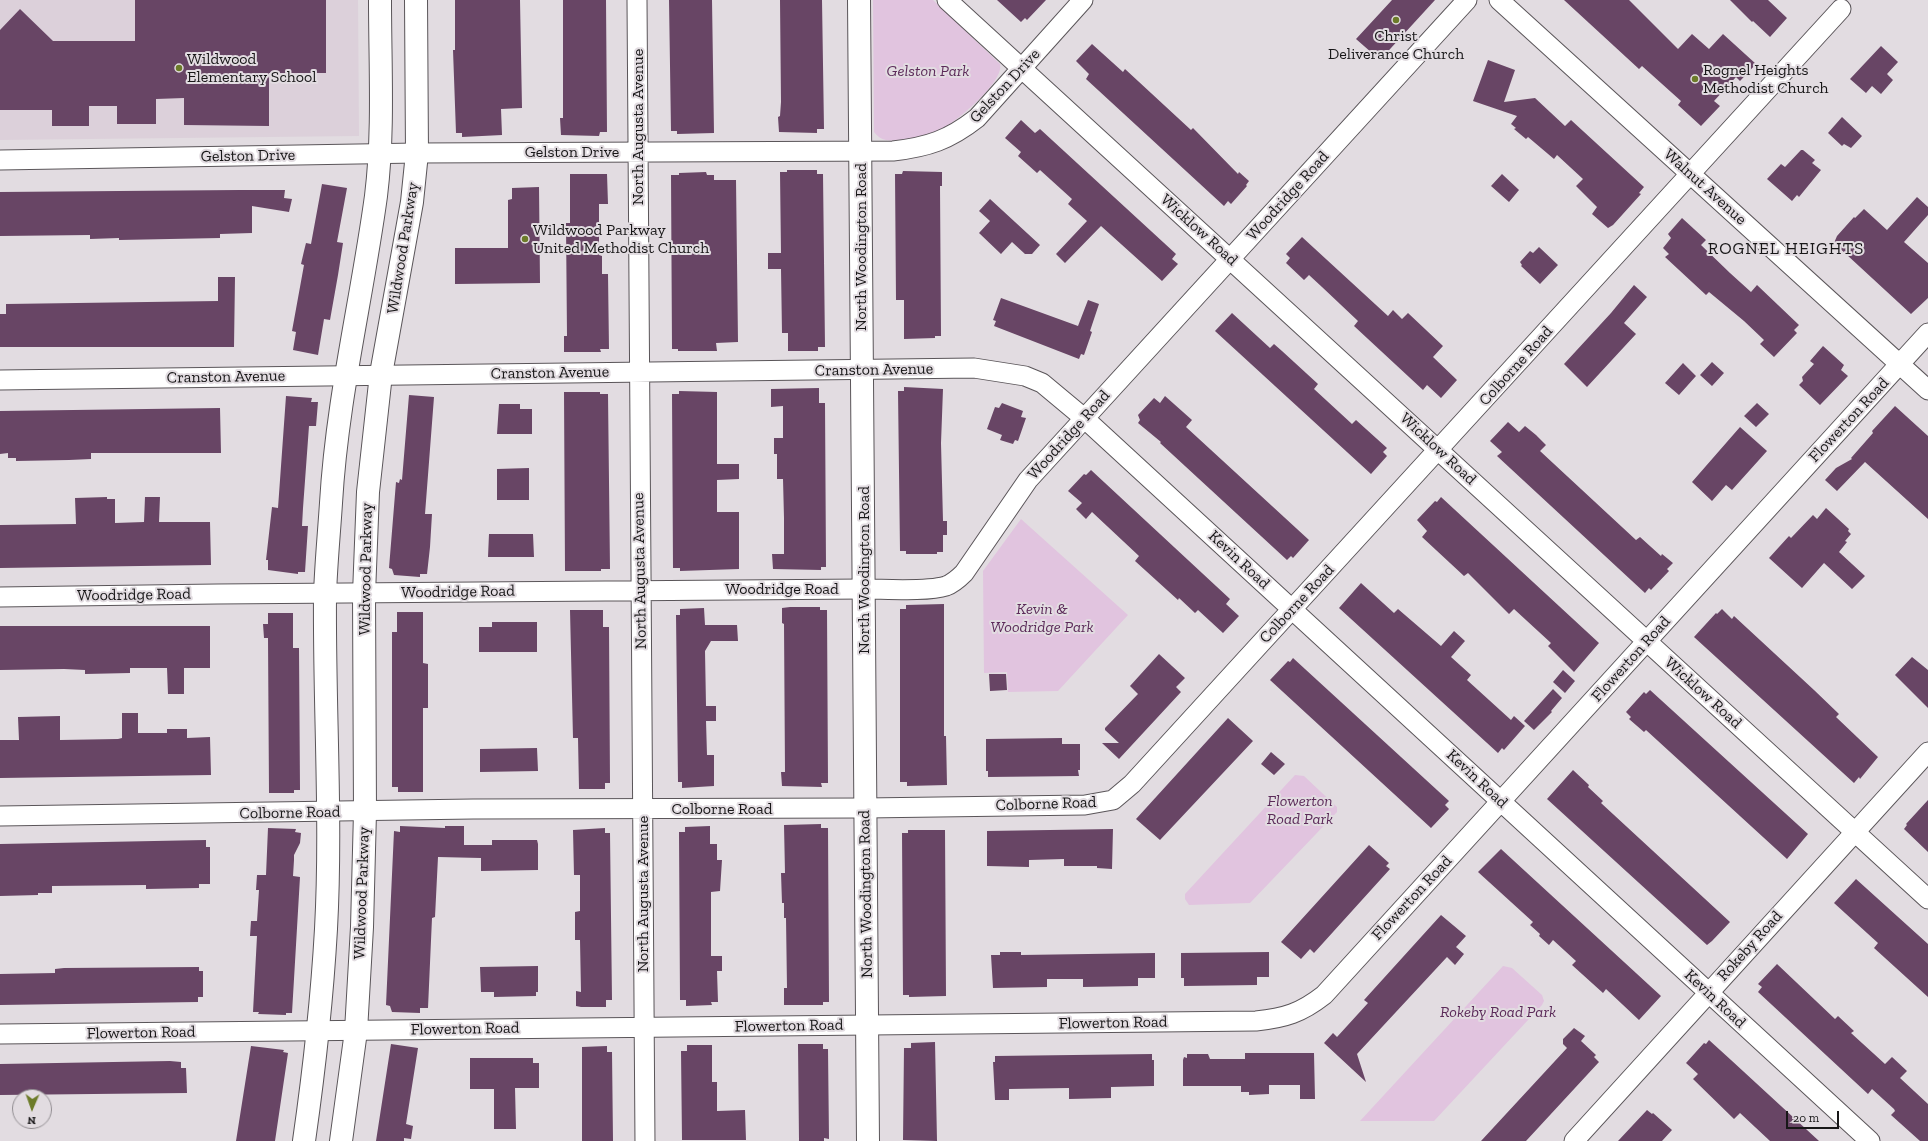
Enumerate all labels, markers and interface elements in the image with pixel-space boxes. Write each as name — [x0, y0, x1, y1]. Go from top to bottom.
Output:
marker: Christ Deliverance Church — [1391, 15, 1401, 25]
place label: Christ Deliverance Church — [1328, 26, 1464, 64]
street label: Gelston Drive — [966, 45, 1044, 127]
place label: Wildwood Elementary School — [187, 49, 316, 87]
street label: North Augusta Avenue — [628, 49, 648, 205]
place label: Rognel Heights Methodist Church — [1703, 60, 1829, 98]
park label: Gelston Park — [887, 61, 969, 81]
marker: Wildwood Elementary School — [174, 63, 184, 73]
marker: Rognel Heights Methodist Church — [1690, 74, 1700, 84]
street label: Gelston Drive — [525, 142, 619, 162]
street label: Walnut Avenue — [1660, 145, 1750, 229]
street label: Gelston Drive — [201, 146, 295, 166]
street label: Woodridge Road — [1243, 147, 1333, 245]
street label: North Woodington Road — [851, 163, 871, 331]
street label: Wildwood Parkway — [383, 181, 423, 315]
street label: Wicklow Road — [1156, 190, 1242, 270]
place label: Wildwood Parkway United Methodist Church — [533, 220, 709, 258]
marker: Wildwood Parkway United Methodist Church — [520, 234, 530, 244]
district label: ROGNEL HEIGHTS — [1708, 239, 1864, 259]
street label: Colborne Road — [1475, 322, 1557, 410]
street label: Cranston Avenue — [815, 359, 933, 381]
street label: Cranston Avenue — [491, 362, 609, 384]
street label: Cranston Avenue — [167, 366, 285, 388]
street label: Flowerton Road — [1805, 374, 1893, 466]
street label: Woodridge Road — [1024, 386, 1114, 484]
street label: Wicklow Road — [1396, 409, 1480, 489]
street label: North Woodington Road — [854, 486, 874, 654]
street label: North Augusta Avenue — [629, 492, 651, 650]
street label: Wildwood Parkway — [355, 503, 377, 635]
street label: Kevin Road — [1204, 527, 1274, 593]
street label: Colborne Road — [1256, 561, 1338, 647]
street label: Woodridge Road — [725, 579, 839, 599]
street label: Woodridge Road — [401, 581, 515, 603]
street label: Woodridge Road — [77, 584, 191, 606]
park label: Kevin & Woodridge Park — [990, 599, 1094, 637]
street label: Flowerton Road — [1587, 612, 1675, 706]
street label: Wicklow Road — [1660, 653, 1746, 733]
street label: Kevin Road — [1442, 746, 1512, 812]
park label: Flowerton Road Park — [1267, 791, 1333, 829]
street label: Colborne Road — [995, 793, 1097, 815]
street label: Colborne Road — [672, 799, 772, 819]
street label: Colborne Road — [239, 803, 341, 823]
street label: North Woodington Road — [855, 810, 877, 978]
street label: North Augusta Avenue — [633, 816, 653, 972]
street label: Wildwood Parkway — [350, 826, 374, 960]
street label: Flowerton Road — [1368, 852, 1456, 944]
street label: Rokeby Road — [1713, 907, 1787, 985]
street label: Kevin Road — [1680, 966, 1750, 1032]
park label: Rokeby Road Park — [1440, 1002, 1556, 1022]
street label: Flowerton Road — [1058, 1012, 1168, 1034]
street label: Flowerton Road — [734, 1015, 844, 1037]
street label: Flowerton Road — [410, 1018, 520, 1040]
street label: Flowerton Road — [86, 1022, 196, 1044]
north arrow — [12, 1089, 52, 1129]
scale bar — [1788, 1103, 1841, 1129]
text: 20 m — [1793, 1111, 1819, 1125]
text: N — [27, 1114, 36, 1127]

